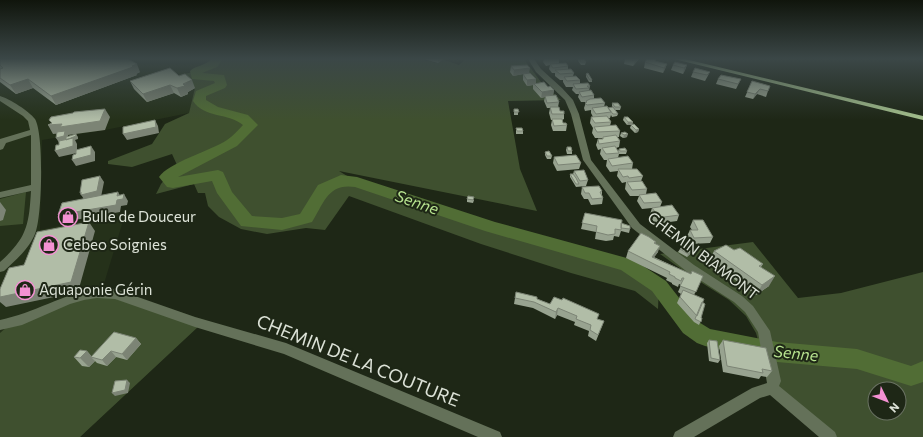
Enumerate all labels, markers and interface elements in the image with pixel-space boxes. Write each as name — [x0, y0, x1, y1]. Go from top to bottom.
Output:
water label: Senne — [393, 185, 442, 218]
shop icon: Bulle de Douceur — [57, 206, 79, 228]
place label: Bulle de Douceur — [82, 207, 196, 225]
street label: CHEMIN BIAMONT — [644, 207, 763, 303]
shop icon: Cebeo Soignies — [38, 234, 60, 256]
place label: Cebeo Soignies — [63, 235, 167, 253]
shop icon: Aquaponie Gérin — [14, 279, 36, 301]
place label: Aquaponie Gérin — [39, 280, 152, 298]
street label: CHEMIN DE LA COUTURE — [254, 309, 463, 411]
water label: Senne — [773, 341, 820, 364]
north arrow — [867, 381, 907, 421]
text: N — [887, 401, 902, 416]

